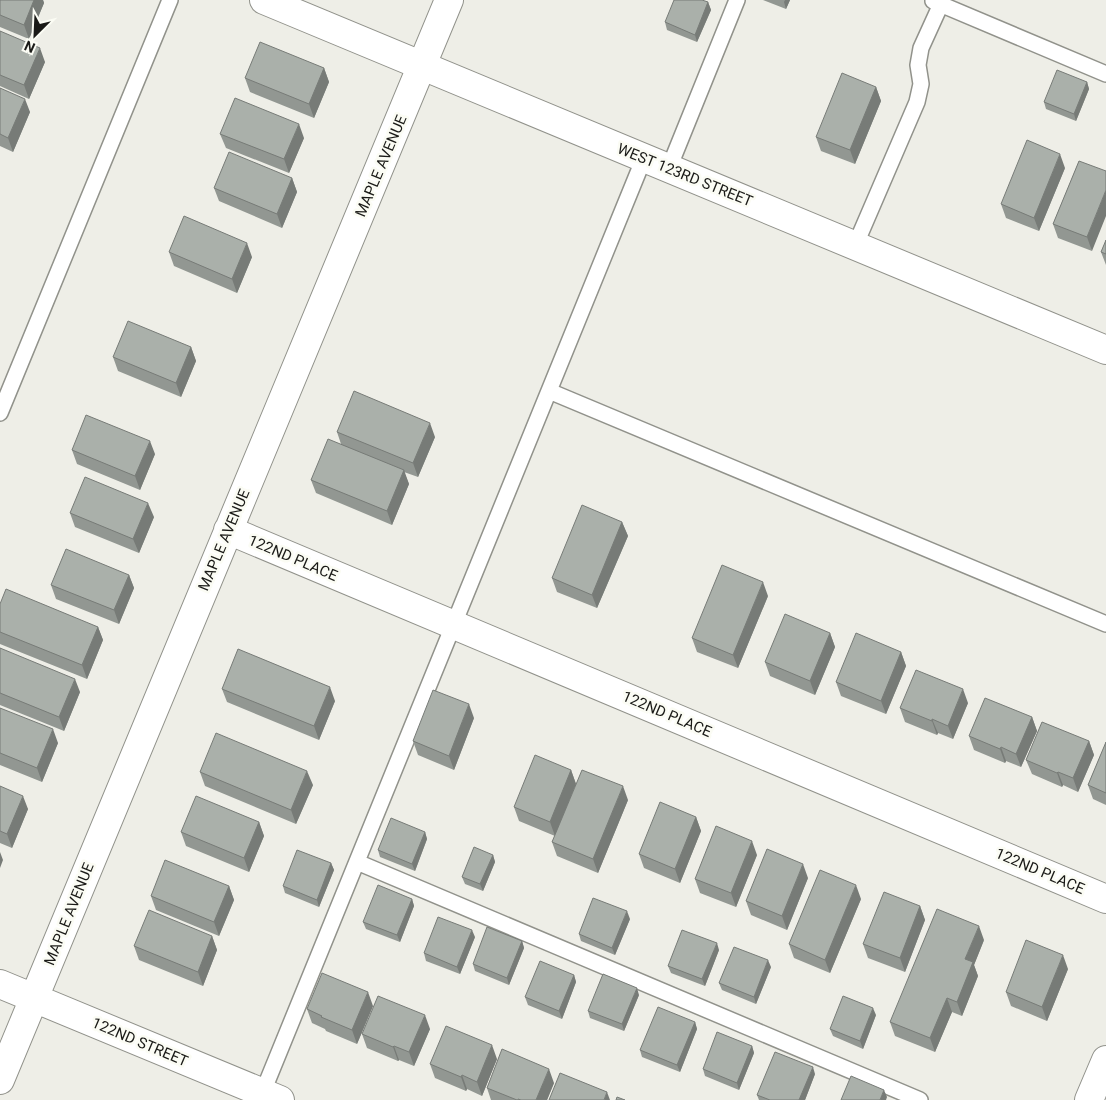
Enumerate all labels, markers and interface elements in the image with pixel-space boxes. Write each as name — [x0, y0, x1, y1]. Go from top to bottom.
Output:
north arrow — [10, 10, 60, 60]
text: N — [22, 38, 37, 56]
street label: MAPLE AVENUE — [351, 112, 411, 220]
street label: WEST 123RD STREET — [615, 140, 755, 210]
street label: MAPLE AVENUE — [194, 486, 254, 594]
street label: 122ND PLACE — [246, 531, 341, 585]
street label: 122ND PLACE — [620, 687, 715, 741]
street label: 122ND PLACE — [993, 844, 1088, 898]
street label: MAPLE AVENUE — [40, 860, 98, 968]
street label: 122ND STREET — [89, 1014, 191, 1070]

